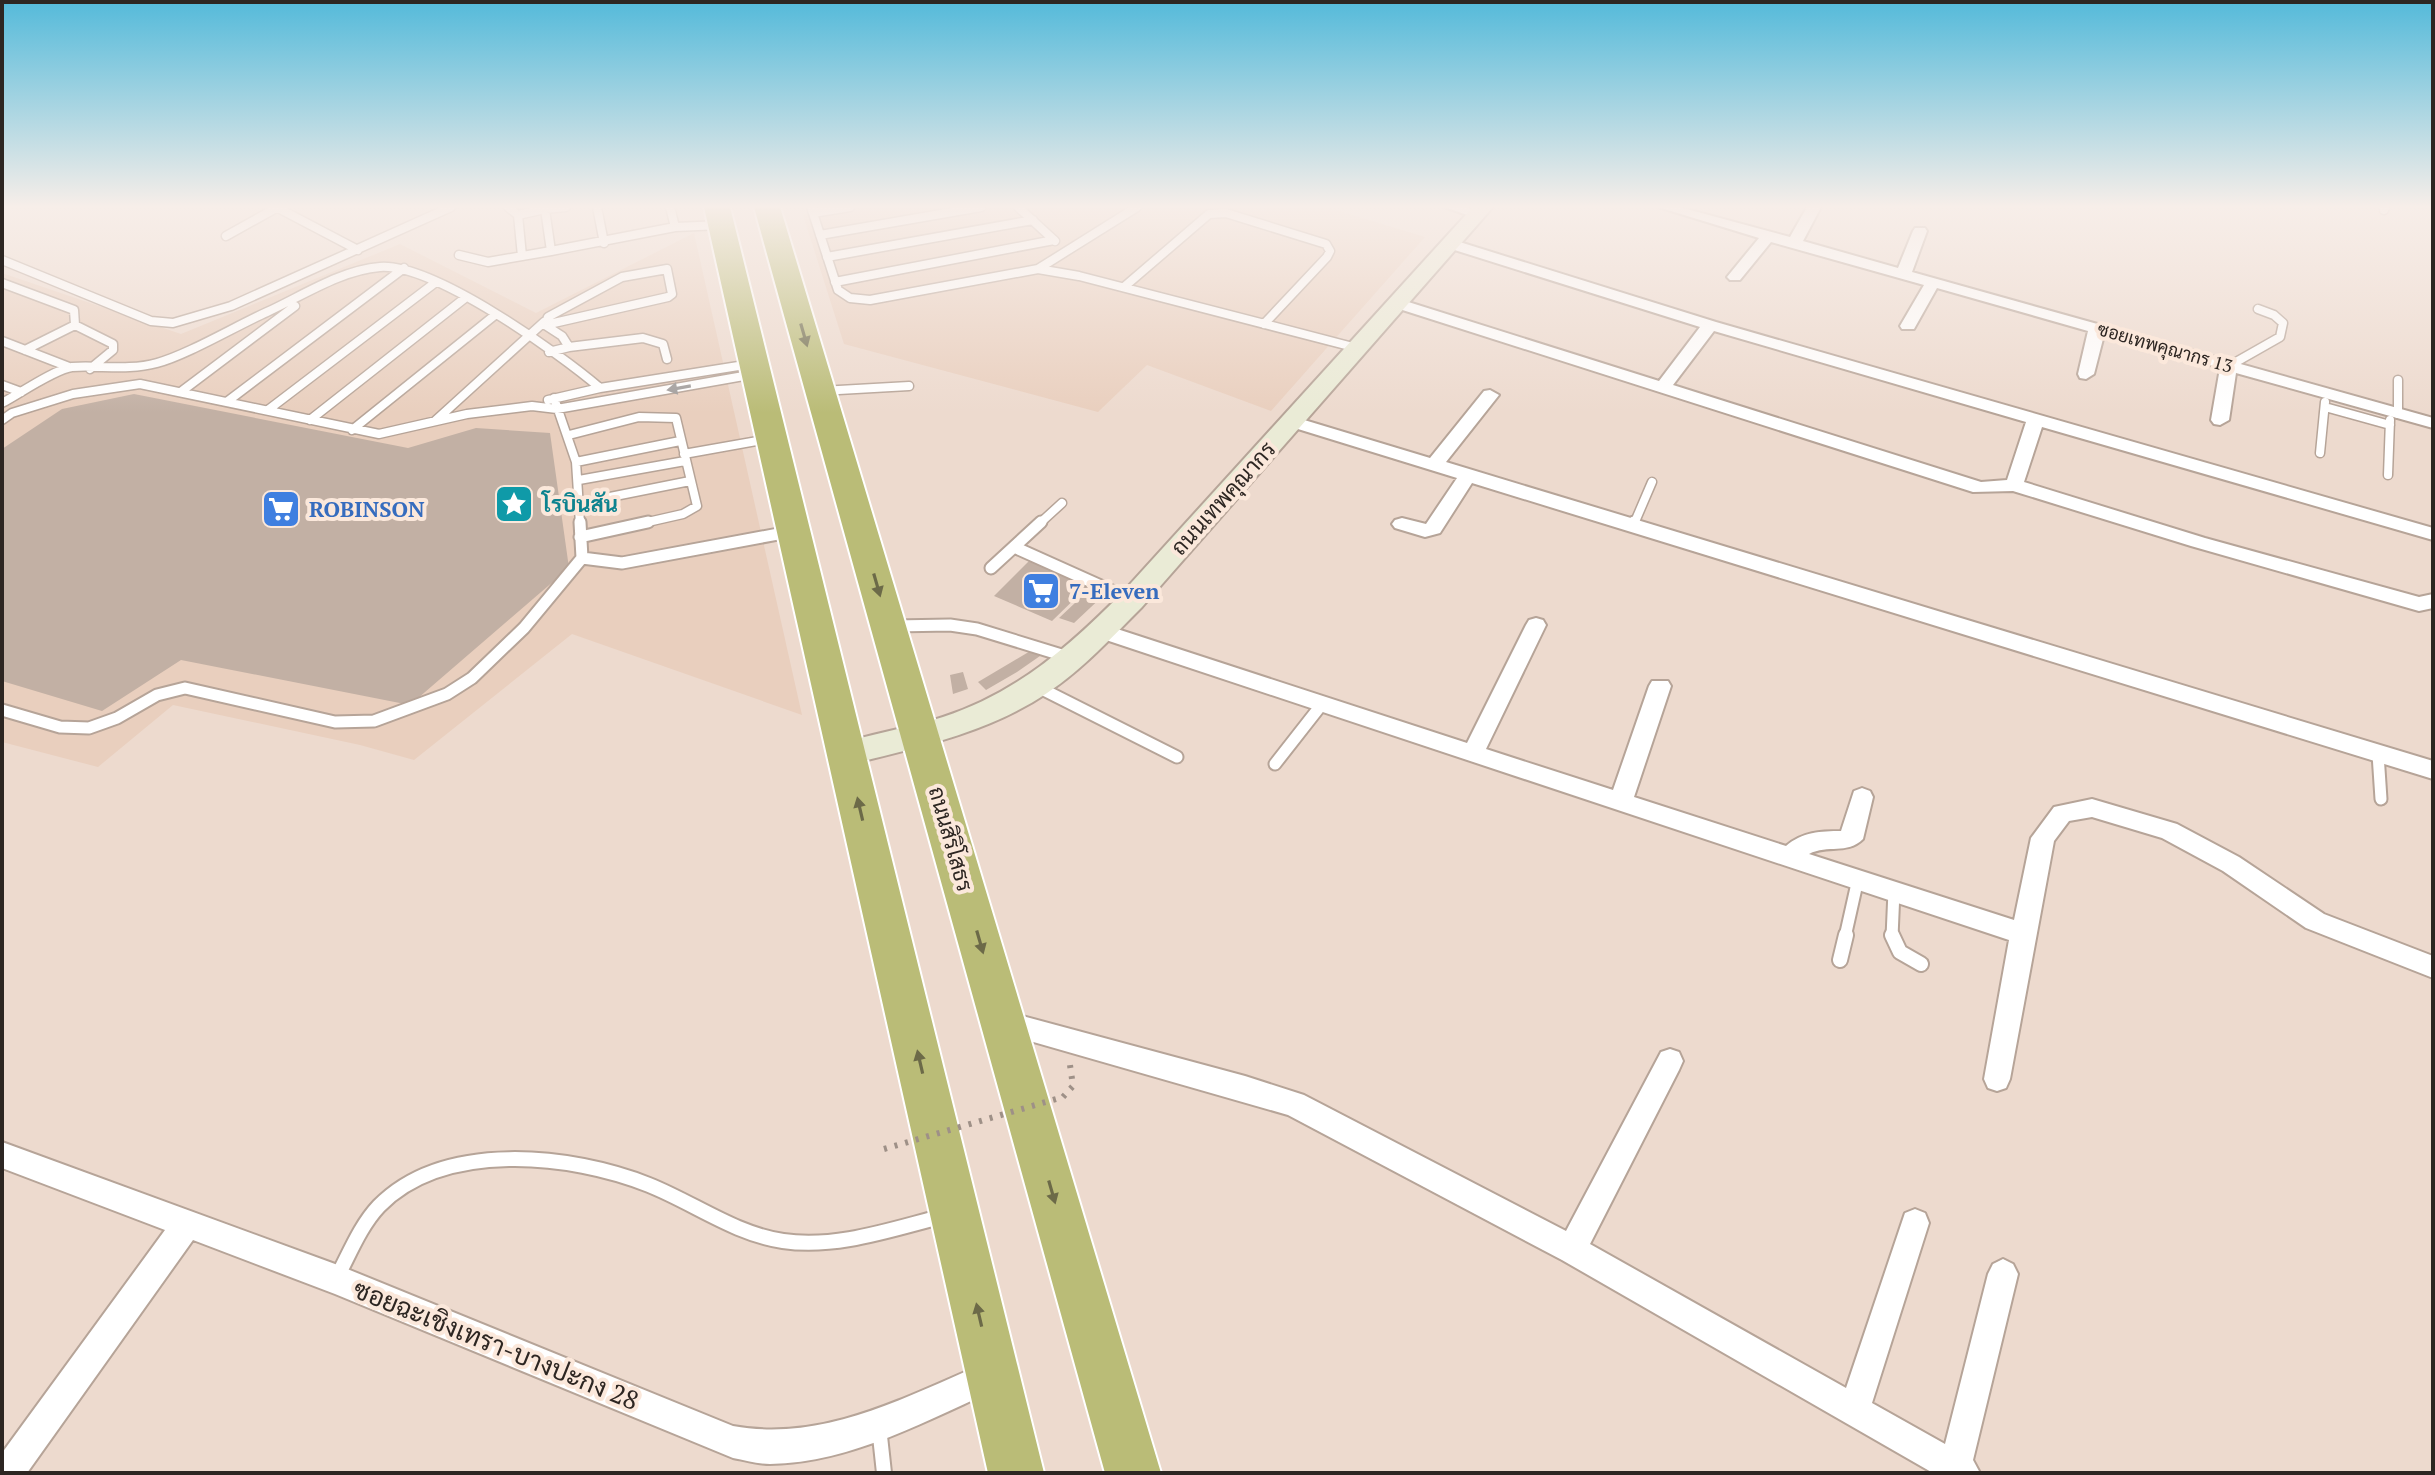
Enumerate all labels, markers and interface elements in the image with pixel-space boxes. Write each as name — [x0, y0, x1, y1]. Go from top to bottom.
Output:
street label: ซอยเทพคุณากร 13 — [2095, 316, 2236, 379]
one-way arrow — [799, 323, 811, 348]
one-way arrow — [666, 382, 691, 394]
street label: ถนนเทพคุณากร — [1164, 435, 1283, 562]
place icon: โรบินสัน — [493, 483, 535, 525]
supermarket icon: ROBINSON — [260, 488, 302, 530]
place label: โรบินสัน — [540, 489, 618, 518]
place label: ROBINSON — [309, 494, 425, 523]
supermarket icon: 7-Eleven — [1020, 570, 1062, 612]
one-way arrow — [871, 573, 884, 597]
place label: 7-Eleven — [1069, 576, 1160, 605]
street label: ถนนสิริโสธร — [923, 783, 980, 895]
one-way arrow — [853, 796, 866, 821]
one-way arrow — [974, 931, 987, 955]
one-way arrow — [913, 1049, 925, 1074]
one-way arrow — [1046, 1181, 1059, 1205]
street label: ซอยฉะเชิงเทรา-บางปะกง 28 — [349, 1271, 644, 1417]
one-way arrow — [972, 1303, 985, 1328]

